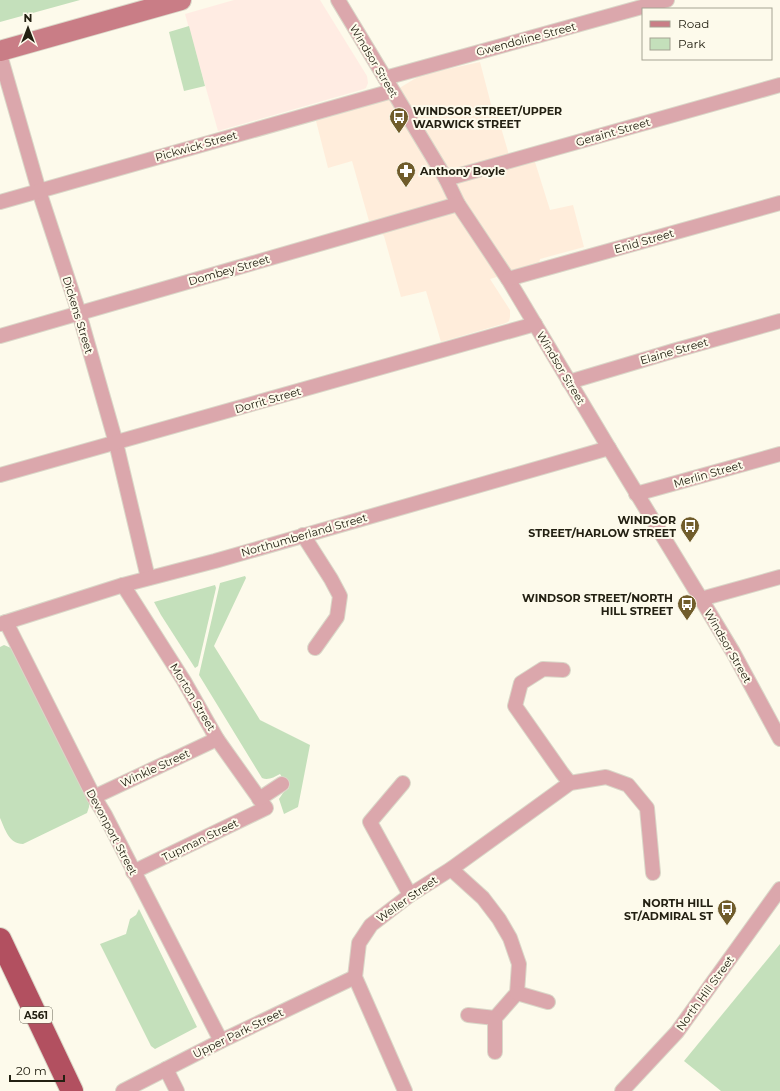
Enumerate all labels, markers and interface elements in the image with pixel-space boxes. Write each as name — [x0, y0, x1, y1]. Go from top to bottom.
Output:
north arrow — [8, 8, 48, 48]
legend — [642, 8, 772, 60]
text: N — [24, 11, 32, 25]
text: Road — [678, 16, 709, 31]
street label: Gwendoline Street — [475, 19, 578, 59]
street label: Windsor Street — [347, 22, 402, 100]
text: Park — [678, 36, 706, 51]
place label: WINDSOR STREET/UPPER WARWICK STREET — [413, 104, 562, 131]
bus stop icon: WINDSOR STREET/UPPER WARWICK STREET — [388, 106, 410, 134]
street label: Geraint Street — [574, 115, 652, 149]
street label: Pickwick Street — [153, 127, 239, 164]
pharmacy icon: Anthony Boyle — [395, 160, 417, 188]
place label: Anthony Boyle — [419, 164, 505, 178]
street label: Enid Street — [613, 226, 676, 256]
street label: Dombey Street — [187, 252, 272, 288]
street label: Dickens Street — [60, 275, 97, 356]
street label: Windsor Street — [534, 329, 589, 407]
street label: Elaine Street — [638, 334, 710, 367]
street label: Dorrit Street — [233, 384, 303, 416]
street label: Merlin Street — [672, 457, 745, 491]
street label: Northumberland Street — [239, 510, 369, 560]
place label: WINDSOR STREET/HARLOW STREET — [528, 513, 676, 540]
bus stop icon: WINDSOR STREET/HARLOW STREET — [679, 515, 701, 543]
place label: WINDSOR STREET/NORTH HILL STREET — [522, 591, 673, 618]
bus stop icon: WINDSOR STREET/NORTH HILL STREET — [676, 593, 698, 621]
street label: Windsor Street — [701, 607, 755, 686]
street label: Morton Street — [167, 661, 219, 734]
street label: Winkle Street — [118, 746, 192, 790]
street label: Devonport Street — [83, 787, 141, 878]
street label: Tupman Street — [160, 815, 241, 864]
street label: Weller Street — [374, 872, 441, 925]
place label: NORTH HILL ST/ADMIRAL ST — [624, 896, 713, 923]
bus stop icon: NORTH HILL ST/ADMIRAL ST — [716, 898, 738, 926]
street label: North Hill Street — [673, 952, 737, 1033]
street label: Upper Park Street — [191, 1005, 286, 1061]
road number: A561 — [20, 1007, 52, 1023]
scale bar — [10, 1057, 64, 1083]
text: 20 m — [16, 1063, 47, 1078]

